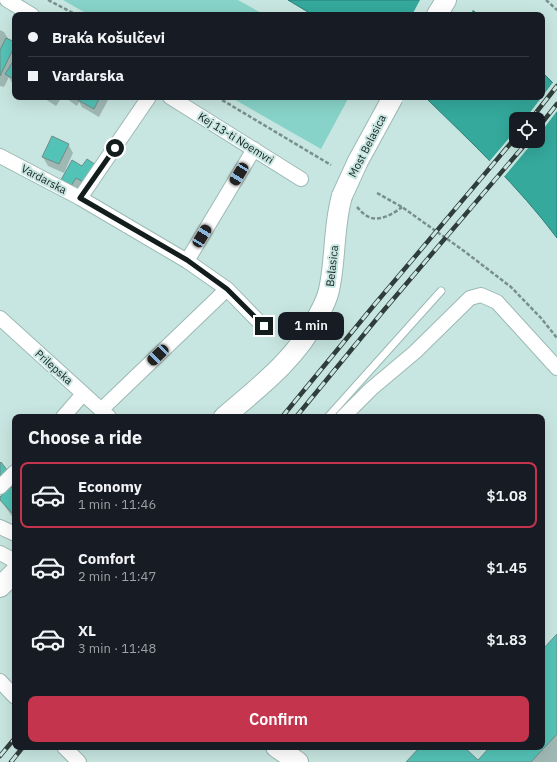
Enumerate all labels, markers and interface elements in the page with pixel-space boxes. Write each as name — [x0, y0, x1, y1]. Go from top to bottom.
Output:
text: Braḱa Košulčevi — [52, 28, 165, 47]
text: Vardarska — [52, 66, 124, 85]
street label: Kej 13-ti Noemvri — [196, 109, 276, 167]
street label: Most Belasica — [345, 112, 389, 180]
map controls — [509, 112, 545, 148]
button: locate — [509, 112, 545, 148]
route start — [106, 139, 124, 157]
street label: Vardarska — [19, 161, 69, 197]
car — [228, 161, 250, 187]
car — [191, 223, 213, 249]
street label: Belasica — [323, 244, 341, 287]
callout: 1 min — [278, 312, 344, 340]
route end — [255, 317, 273, 335]
text: 1 min — [294, 317, 328, 334]
car — [145, 342, 171, 368]
street label: Prilepska — [32, 346, 76, 388]
text: Choose a ride — [28, 426, 142, 449]
icon: car — [30, 477, 66, 513]
text: Economy — [78, 477, 142, 496]
text: $1.08 — [487, 486, 527, 505]
text: 1 min · 11:46 — [78, 496, 156, 513]
icon: car — [30, 549, 66, 585]
text: Comfort — [78, 549, 135, 568]
text: $1.45 — [487, 558, 527, 577]
text: 2 min · 11:47 — [78, 568, 156, 585]
icon: car — [30, 621, 66, 657]
text: XL — [78, 621, 96, 640]
text: $1.83 — [487, 630, 527, 649]
text: 3 min · 11:48 — [78, 640, 156, 657]
button: Confirm — [28, 696, 529, 742]

